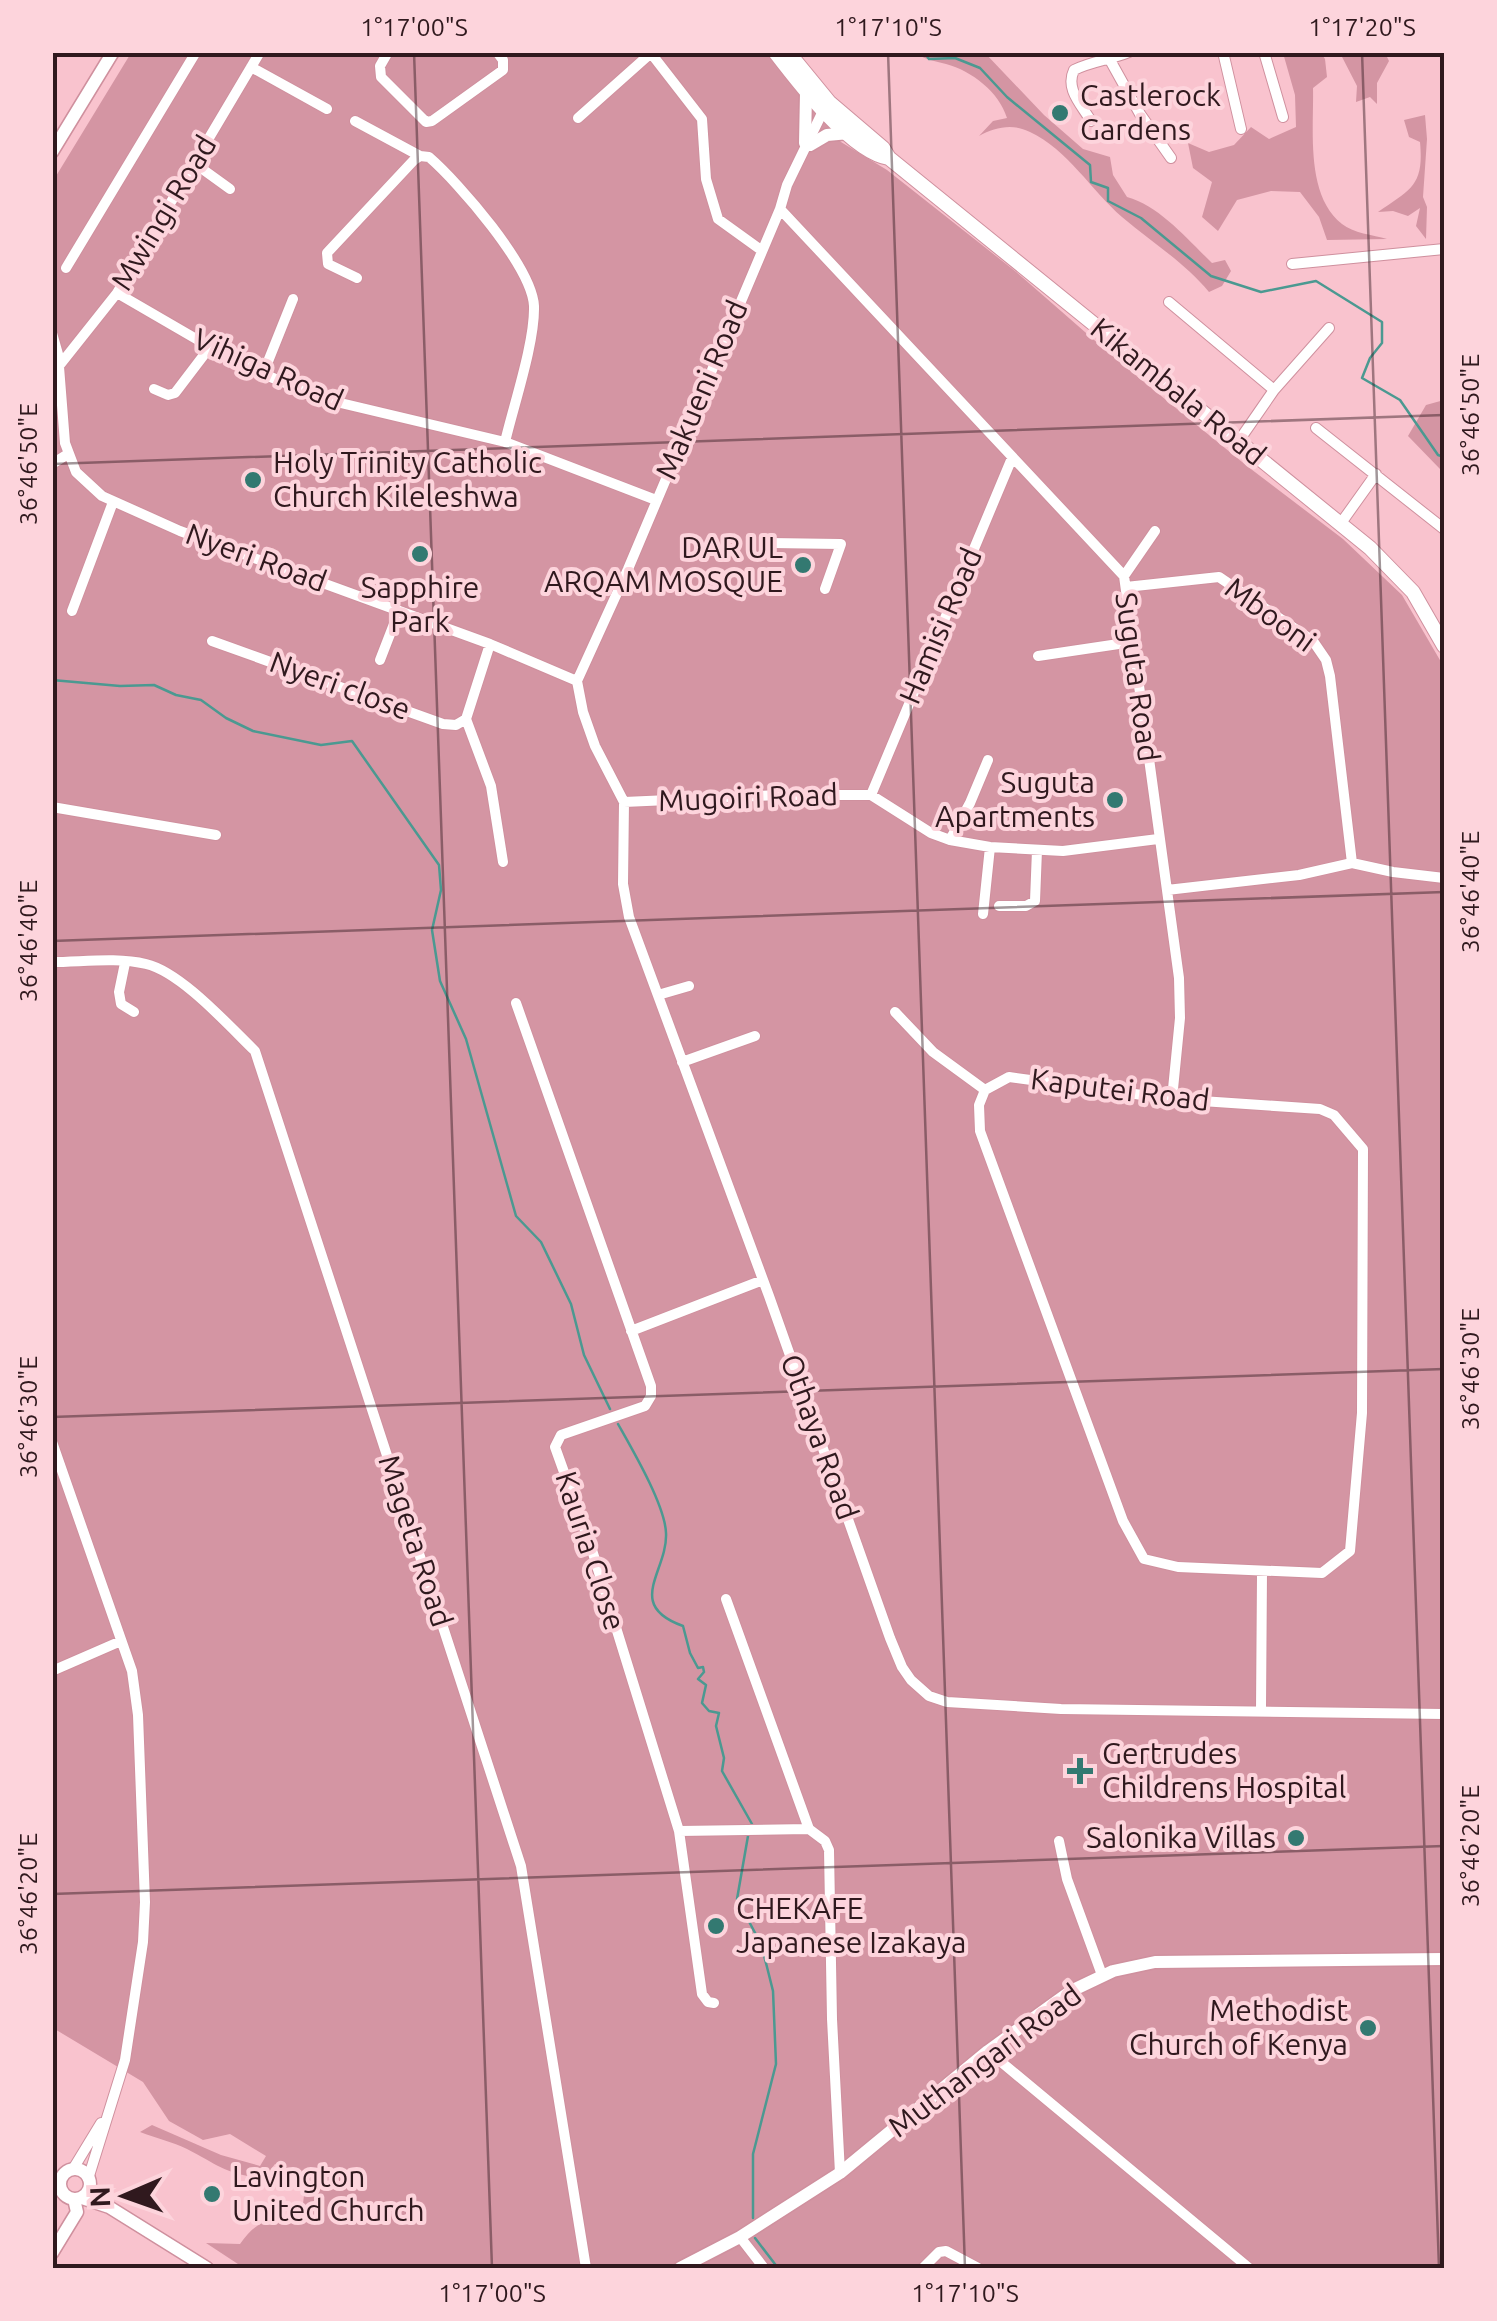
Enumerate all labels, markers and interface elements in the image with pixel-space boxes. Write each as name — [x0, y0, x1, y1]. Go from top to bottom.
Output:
text: 1°17'00"S — [360, 13, 468, 41]
text: 1°17'10"S — [834, 13, 942, 41]
text: 1°17'20"S — [1308, 13, 1416, 41]
place label: Castlerock Gardens — [1080, 78, 1221, 146]
marker: Castlerock Gardens — [1049, 102, 1071, 124]
street label: Mwingi Road — [104, 129, 223, 296]
street label: Makueni Road — [648, 295, 754, 484]
street label: Kikambala Road — [1084, 310, 1273, 472]
street label: Vihiga Road — [188, 321, 349, 417]
text: 36°46'50"E — [1456, 354, 1484, 476]
text: 36°46'50"E — [14, 403, 42, 525]
place label: Holy Trinity Catholic Church Kileleshwa — [273, 445, 542, 513]
marker: Holy Trinity Catholic Church Kileleshwa — [242, 469, 264, 491]
street label: Nyeri Road — [181, 516, 331, 598]
place label: DAR UL ARQAM MOSQUE — [544, 530, 783, 598]
marker: Sapphire Park — [409, 543, 431, 565]
street label: Hamisi Road — [892, 543, 988, 709]
marker: DAR UL ARQAM MOSQUE — [792, 554, 814, 576]
place label: Sapphire Park — [361, 570, 479, 638]
street label: Mbooni — [1219, 570, 1322, 658]
street label: Suguta Road — [1109, 590, 1167, 764]
street label: Nyeri close — [266, 644, 415, 726]
place label: Suguta Apartments — [935, 765, 1095, 833]
street label: Mugoiri Road — [657, 777, 838, 817]
marker: Suguta Apartments — [1104, 789, 1126, 811]
text: 36°46'40"E — [1456, 831, 1484, 953]
text: 36°46'40"E — [14, 880, 42, 1002]
street label: Kaputei Road — [1029, 1061, 1211, 1117]
text: 36°46'30"E — [1456, 1308, 1484, 1430]
street label: Othaya Road — [774, 1349, 866, 1524]
text: 36°46'30"E — [14, 1356, 42, 1478]
street label: Mageta Road — [372, 1451, 460, 1631]
street label: Kauria Close — [549, 1467, 633, 1634]
place label: Gertrudes Childrens Hospital — [1102, 1736, 1347, 1804]
marker: Gertrudes Childrens Hospital — [1067, 1758, 1093, 1784]
text: 36°46'20"E — [1456, 1785, 1484, 1907]
place label: Salonika Villas — [1086, 1820, 1276, 1854]
marker: Salonika Villas — [1285, 1827, 1307, 1849]
text: 36°46'20"E — [14, 1833, 42, 1955]
place label: CHEKAFE Japanese Izakaya — [736, 1891, 967, 1959]
marker: CHEKAFE Japanese Izakaya — [705, 1915, 727, 1937]
street label: Muthangari Road — [882, 1977, 1087, 2144]
place label: Methodist Church of Kenya — [1129, 1993, 1348, 2061]
marker: Methodist Church of Kenya — [1357, 2017, 1379, 2039]
north arrow — [75, 2146, 175, 2246]
place label: Lavington United Church — [232, 2159, 425, 2227]
marker: Lavington United Church — [201, 2183, 223, 2205]
text: N — [84, 2186, 115, 2208]
text: 1°17'00"S — [438, 2279, 546, 2307]
text: 1°17'10"S — [911, 2279, 1019, 2307]

